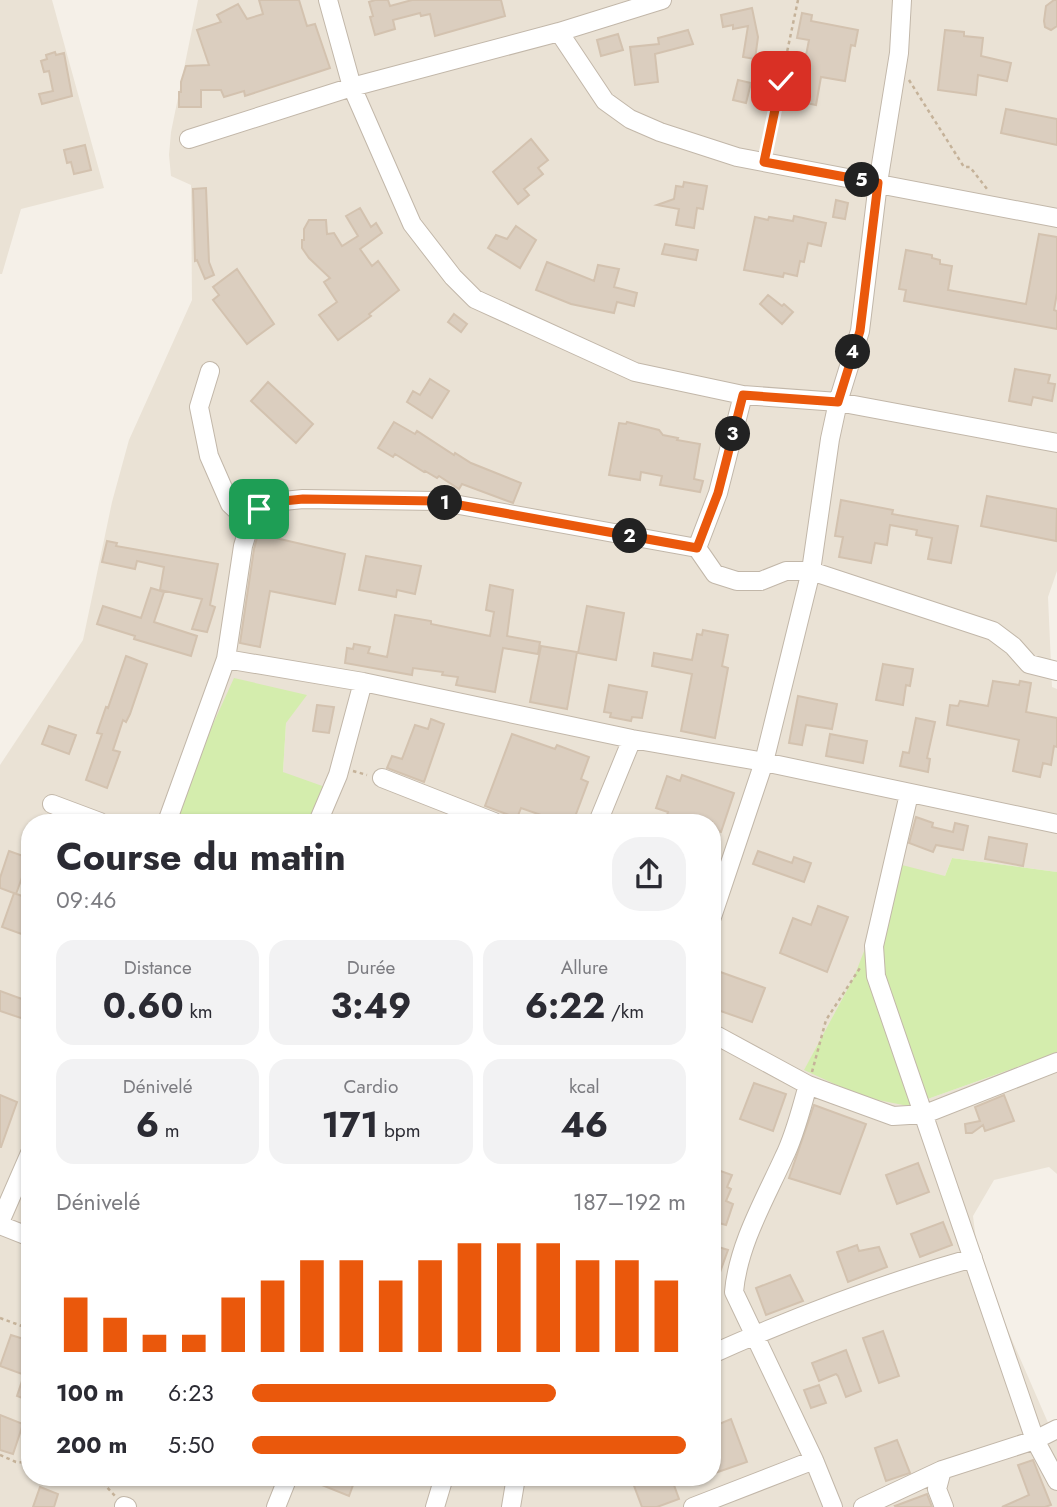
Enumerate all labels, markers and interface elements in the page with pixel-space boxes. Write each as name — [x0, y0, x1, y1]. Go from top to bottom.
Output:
pin — [751, 51, 811, 111]
icon: check — [762, 62, 800, 100]
pin: 5 — [844, 162, 880, 198]
text: 5 — [855, 166, 868, 193]
pin: 4 — [836, 334, 870, 370]
text: 4 — [846, 338, 859, 365]
pin: 3 — [716, 416, 750, 452]
text: 3 — [727, 420, 738, 447]
pin — [229, 479, 289, 539]
pin: 1 — [428, 486, 462, 520]
text: 1 — [440, 489, 449, 516]
icon: arrive — [240, 490, 278, 528]
pin: 2 — [612, 518, 648, 554]
text: 2 — [623, 522, 636, 549]
text: Course du matin — [56, 829, 346, 884]
button: share — [612, 837, 686, 911]
text: 09:46 — [56, 883, 117, 917]
text: Distance — [124, 954, 192, 981]
text: Durée — [347, 954, 395, 981]
text: Allure — [561, 954, 608, 981]
text: 0.60 — [103, 981, 184, 1031]
text: 3:49 — [331, 981, 411, 1031]
text: 6:22 — [525, 981, 605, 1031]
text: km — [184, 998, 213, 1025]
text: /km — [605, 998, 644, 1025]
text: Dénivelé — [123, 1073, 192, 1100]
text: Cardio — [344, 1073, 398, 1100]
text: kcal — [569, 1073, 600, 1100]
text: 6 — [136, 1100, 159, 1150]
text: 171 — [322, 1100, 378, 1150]
text: 46 — [560, 1100, 608, 1150]
text: m — [159, 1117, 180, 1144]
text: bpm — [378, 1117, 420, 1144]
text: Dénivelé — [56, 1185, 140, 1219]
text: 187–192 m — [573, 1185, 686, 1219]
text: 100 m — [56, 1376, 124, 1410]
text: 6:23 — [168, 1376, 214, 1410]
text: 200 m — [56, 1428, 127, 1462]
text: 5:50 — [168, 1428, 215, 1462]

